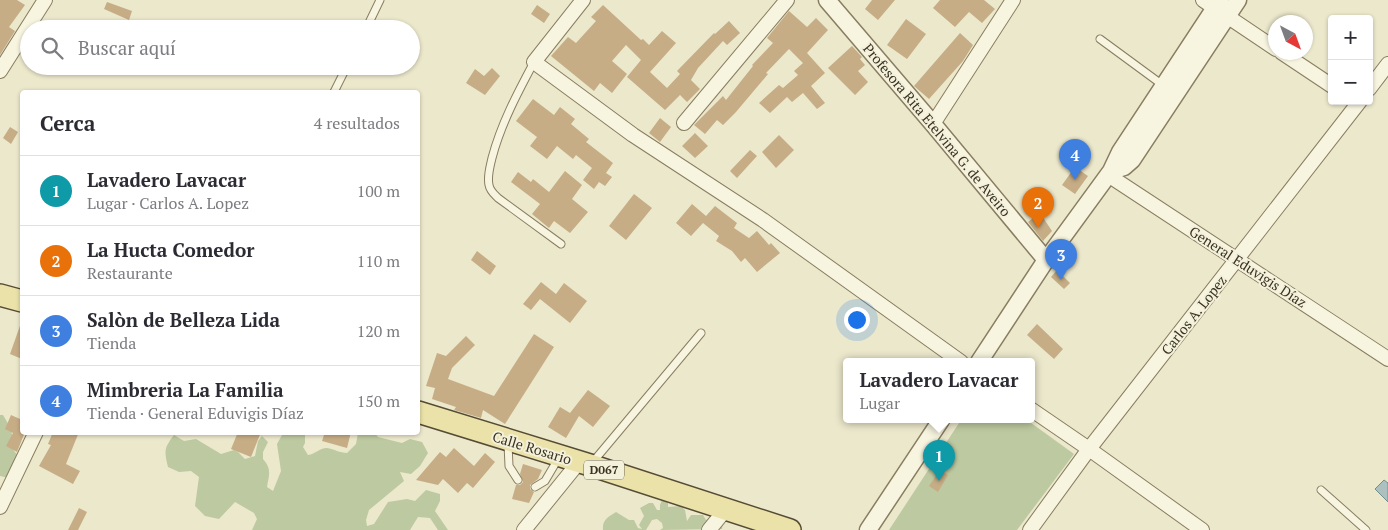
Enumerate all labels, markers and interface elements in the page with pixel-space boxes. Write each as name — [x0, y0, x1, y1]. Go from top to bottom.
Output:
north arrow — [1268, 15, 1313, 60]
map controls — [1328, 15, 1373, 105]
button: + — [1328, 15, 1373, 60]
search box — [20, 20, 420, 75]
icon: search — [38, 34, 66, 62]
text: Buscar aquí — [78, 35, 176, 60]
street label: Profesora Rita Etelvina G. de Aveiro — [859, 39, 1016, 220]
button: − — [1328, 60, 1373, 105]
text: Cerca — [40, 109, 95, 137]
text: 4 resultados — [314, 112, 400, 134]
pin: 4 — [1059, 139, 1091, 180]
text: Lavadero Lavacar — [87, 167, 246, 192]
text: 1 — [51, 180, 61, 202]
text: 100 m — [357, 180, 400, 202]
pin: 2 — [1022, 187, 1054, 228]
text: Lugar · Carlos A. Lopez — [87, 192, 249, 214]
street label: General Eduvigis Díaz — [1186, 221, 1311, 312]
text: La Hucta Comedor — [87, 237, 254, 262]
pin: 3 — [1045, 239, 1077, 280]
text: 2 — [51, 250, 61, 272]
text: 110 m — [357, 250, 400, 272]
text: Restaurante — [87, 262, 173, 284]
street label: Carlos A. Lopez — [1157, 271, 1231, 358]
text: Salòn de Belleza Lida — [87, 307, 280, 332]
your location — [844, 307, 870, 333]
text: 3 — [51, 320, 61, 342]
text: 120 m — [357, 320, 400, 342]
text: Tienda — [87, 332, 136, 354]
popup — [843, 358, 1035, 423]
text: Lavadero Lavacar — [859, 367, 1019, 392]
text: Mimbreria La Familia — [87, 377, 284, 402]
text: 4 — [51, 390, 61, 412]
text: 150 m — [357, 390, 400, 412]
text: Lugar — [859, 392, 900, 414]
text: Tienda · General Eduvigis Díaz — [87, 402, 304, 424]
street label: Calle Rosario — [490, 426, 574, 469]
pin: 1 — [923, 440, 955, 481]
road number: D067 — [584, 460, 624, 480]

